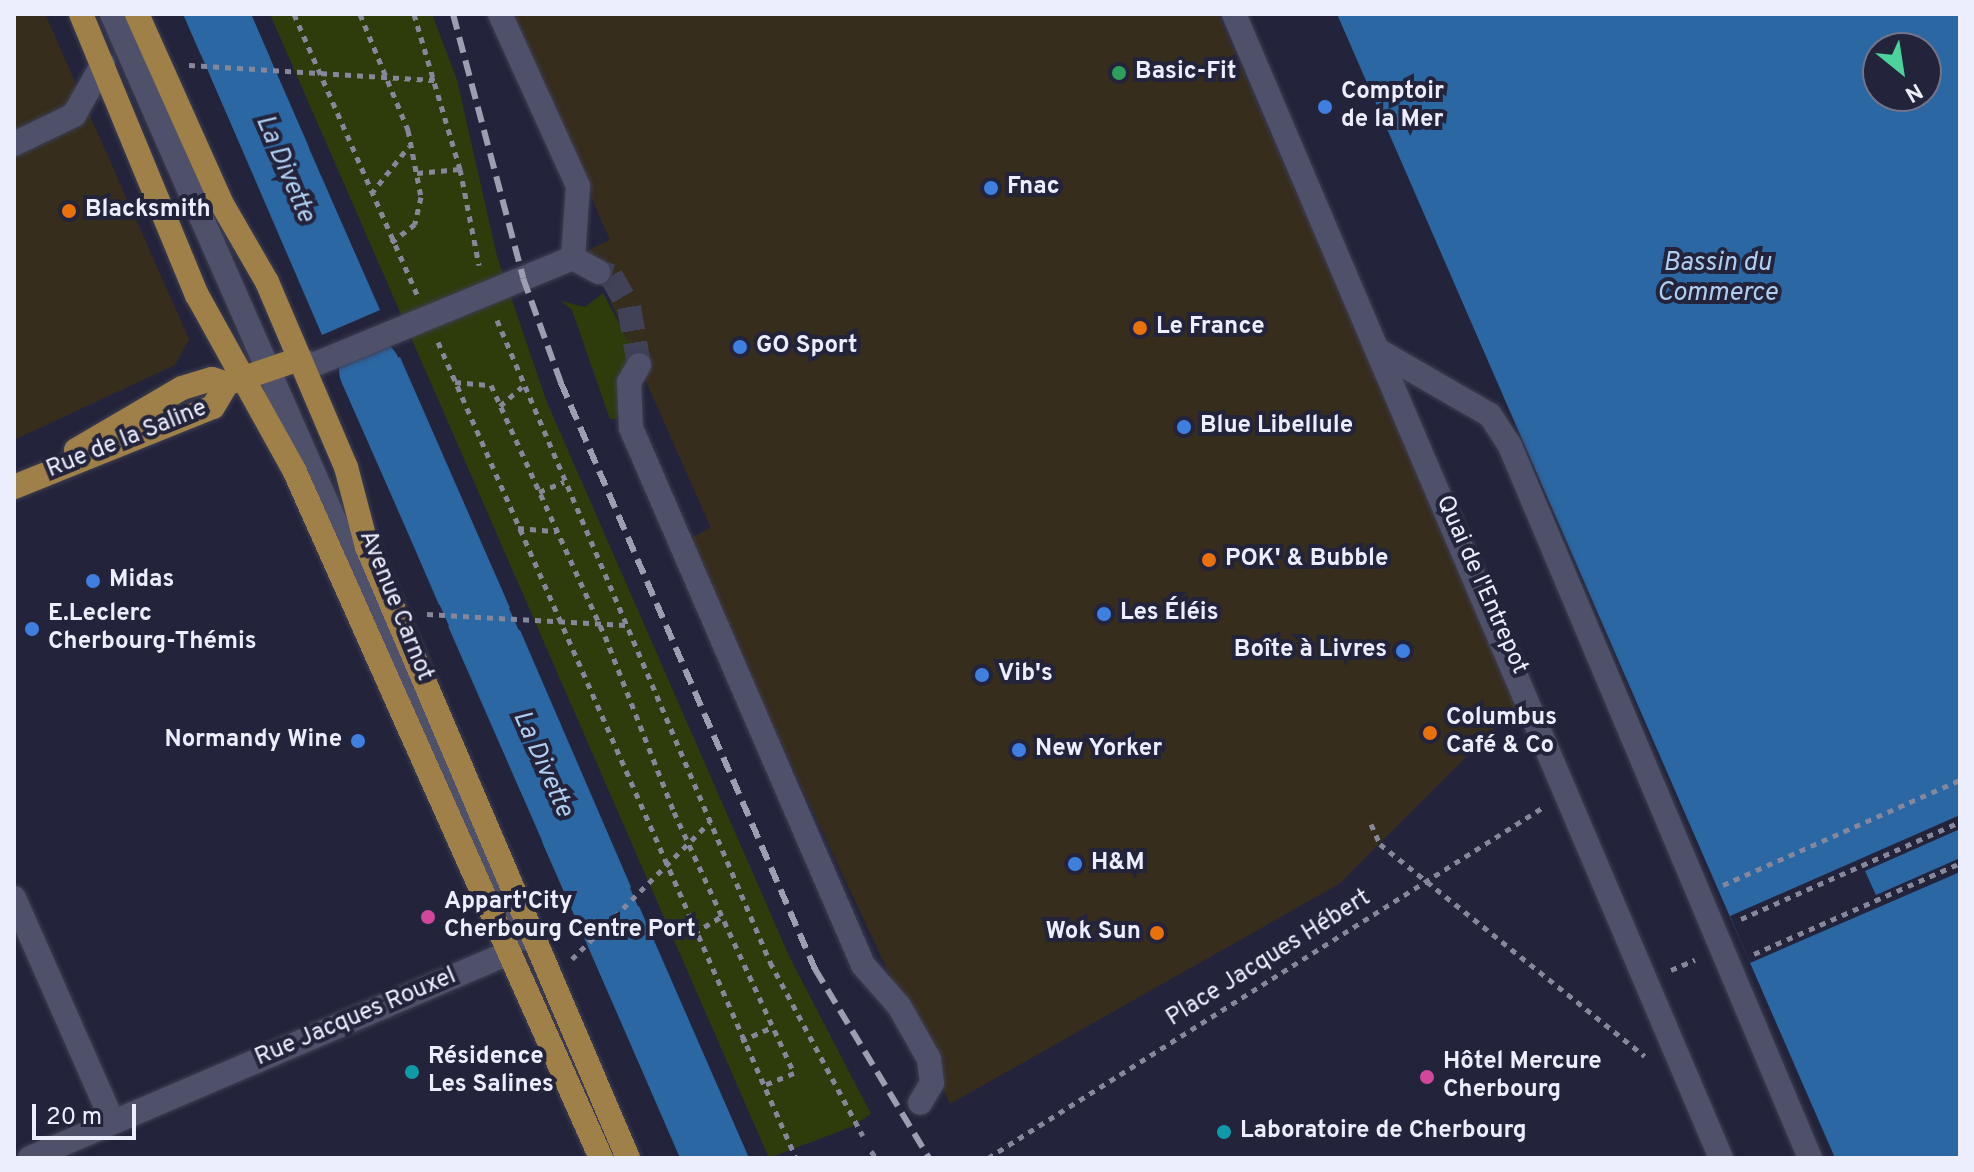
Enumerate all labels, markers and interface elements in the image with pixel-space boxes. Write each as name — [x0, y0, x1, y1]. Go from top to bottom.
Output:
north arrow — [1862, 32, 1942, 112]
place label: Basic-Fit — [1135, 59, 1236, 87]
marker: Basic-Fit — [1110, 64, 1128, 82]
text: N — [1900, 76, 1927, 107]
place label: Comptoir de la Mer — [1341, 79, 1444, 135]
marker: Comptoir de la Mer — [1316, 98, 1334, 116]
water label: La Divette — [247, 111, 321, 227]
place label: Fnac — [1007, 174, 1060, 202]
marker: Fnac — [982, 179, 1000, 197]
place label: Blacksmith — [85, 197, 211, 225]
marker: Blacksmith — [60, 202, 78, 220]
water label: Bassin du Commerce — [1657, 248, 1777, 310]
place label: Le France — [1156, 314, 1265, 342]
marker: Le France — [1131, 319, 1149, 337]
place label: GO Sport — [756, 333, 857, 361]
marker: GO Sport — [731, 338, 749, 356]
street label: Rue de la Saline — [43, 395, 211, 485]
place label: Blue Libellule — [1200, 413, 1353, 441]
marker: Blue Libellule — [1175, 418, 1193, 436]
street label: Quai de l'Entrepot — [1429, 491, 1533, 679]
street label: Avenue Carnot — [352, 527, 438, 685]
place label: POK' & Bubble — [1225, 546, 1388, 574]
marker: POK' & Bubble — [1200, 551, 1218, 569]
place label: Midas — [109, 567, 174, 595]
marker: Midas — [84, 572, 102, 590]
place label: Les Éléis — [1120, 600, 1218, 628]
place label: E.Leclerc Cherbourg-Thémis — [48, 601, 257, 657]
marker: Les Éléis — [1095, 605, 1113, 623]
marker: E.Leclerc Cherbourg-Thémis — [23, 620, 41, 638]
place label: Boîte à Livres — [1234, 637, 1387, 665]
marker: Boîte à Livres — [1394, 642, 1412, 660]
place label: Vib's — [998, 661, 1053, 689]
marker: Vib's — [973, 666, 991, 684]
place label: Columbus Café & Co — [1446, 705, 1557, 761]
water label: La Divette — [505, 706, 579, 822]
marker: Columbus Café & Co — [1421, 724, 1439, 742]
place label: Normandy Wine — [165, 727, 342, 755]
marker: Normandy Wine — [349, 732, 367, 750]
place label: New Yorker — [1035, 736, 1163, 764]
marker: New Yorker — [1010, 741, 1028, 759]
place label: H&M — [1091, 850, 1145, 878]
marker: H&M — [1066, 855, 1084, 873]
street label: Place Jacques Hébert — [1162, 884, 1376, 1034]
place label: Appart'City Cherbourg Centre Port — [444, 889, 696, 945]
marker: Appart'City Cherbourg Centre Port — [419, 908, 437, 926]
place label: Wok Sun — [1046, 919, 1141, 947]
marker: Wok Sun — [1148, 924, 1166, 942]
street label: Rue Jacques Rouxel — [251, 963, 461, 1073]
place label: Résidence Les Salines — [428, 1044, 554, 1100]
place label: Hôtel Mercure Cherbourg — [1443, 1049, 1602, 1105]
marker: Résidence Les Salines — [403, 1063, 421, 1081]
marker: Hôtel Mercure Cherbourg — [1418, 1068, 1436, 1086]
scale bar — [36, 1088, 140, 1138]
text: 20 m — [46, 1103, 102, 1133]
place label: Laboratoire de Cherbourg — [1240, 1118, 1527, 1146]
marker: Laboratoire de Cherbourg — [1215, 1123, 1233, 1141]

